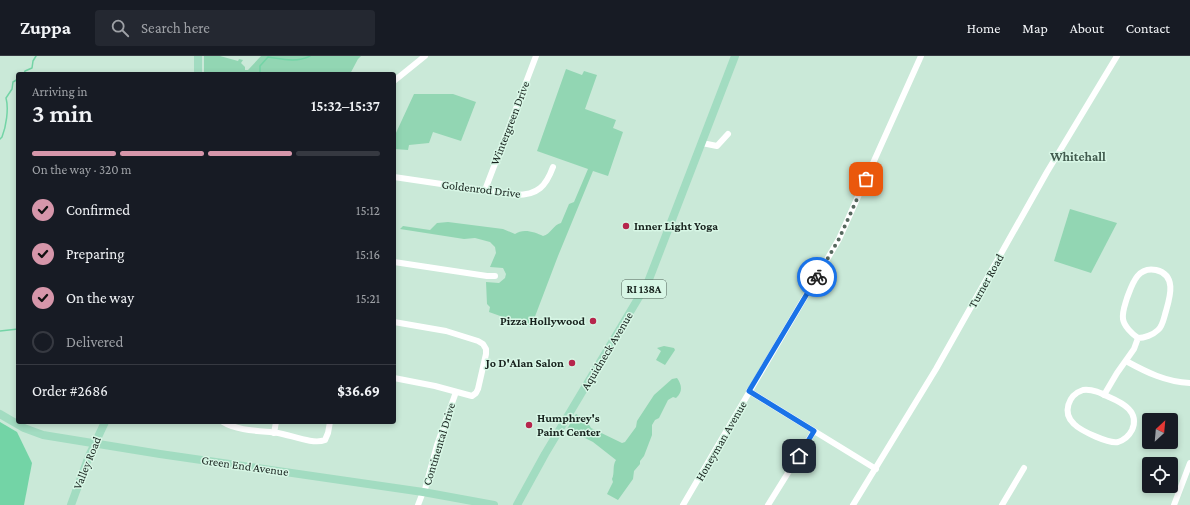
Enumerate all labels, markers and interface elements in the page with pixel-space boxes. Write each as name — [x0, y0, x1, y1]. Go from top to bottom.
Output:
search box — [95, 10, 375, 46]
text: Zuppa — [20, 17, 71, 38]
icon: search — [109, 17, 131, 39]
text: Search here — [141, 20, 210, 36]
text: Home — [967, 20, 1000, 36]
text: Map — [1022, 20, 1048, 36]
text: About — [1070, 20, 1104, 36]
text: Contact — [1126, 20, 1170, 36]
street label: Wintergreen Drive — [488, 79, 532, 167]
text: Arriving in — [32, 84, 88, 99]
text: 15:32–15:37 — [311, 98, 380, 114]
text: 3 min — [32, 99, 93, 128]
district label: Whitehall — [1049, 149, 1106, 164]
text: On the way · 320 m — [32, 162, 132, 177]
pin — [849, 162, 883, 196]
icon: bag — [855, 168, 877, 190]
street label: Goldenrod Drive — [441, 177, 521, 201]
icon: check — [32, 199, 54, 221]
text: Confirmed — [66, 202, 130, 218]
text: 15:12 — [356, 203, 380, 218]
place label: Inner Light Yoga — [634, 219, 718, 233]
marker: Inner Light Yoga — [621, 221, 631, 231]
icon: check — [32, 243, 54, 265]
text: Preparing — [66, 246, 125, 262]
text: 15:16 — [356, 247, 380, 262]
street label: Turner Road — [965, 251, 1007, 310]
courier — [797, 257, 837, 297]
icon: bike — [806, 266, 828, 288]
road number: RI 138A — [622, 280, 666, 298]
icon: check — [32, 287, 54, 309]
text: On the way — [66, 290, 134, 306]
text: 15:21 — [356, 291, 380, 306]
street label: Aquidneck Avenue — [578, 309, 636, 393]
place label: Pizza Hollywood — [500, 314, 585, 328]
marker: Pizza Hollywood — [588, 316, 598, 326]
text: Delivered — [66, 334, 123, 350]
place label: Jo D'Alan Salon — [484, 356, 564, 370]
marker: Jo D'Alan Salon — [567, 358, 577, 368]
text: Order #2686 — [32, 383, 108, 399]
text: $36.69 — [337, 383, 380, 399]
street label: Honeyman Avenue — [692, 398, 750, 484]
street label: Continental Drive — [420, 401, 458, 487]
place label: Humphrey's Paint Center — [537, 411, 601, 439]
north arrow — [1142, 413, 1178, 449]
map controls — [1142, 413, 1178, 493]
marker: Humphrey's Paint Center — [524, 420, 534, 430]
street label: Valley Road — [70, 434, 104, 491]
pin — [782, 439, 816, 473]
icon: home — [788, 445, 810, 467]
street label: Green End Avenue — [201, 453, 289, 479]
button: locate — [1142, 457, 1178, 493]

